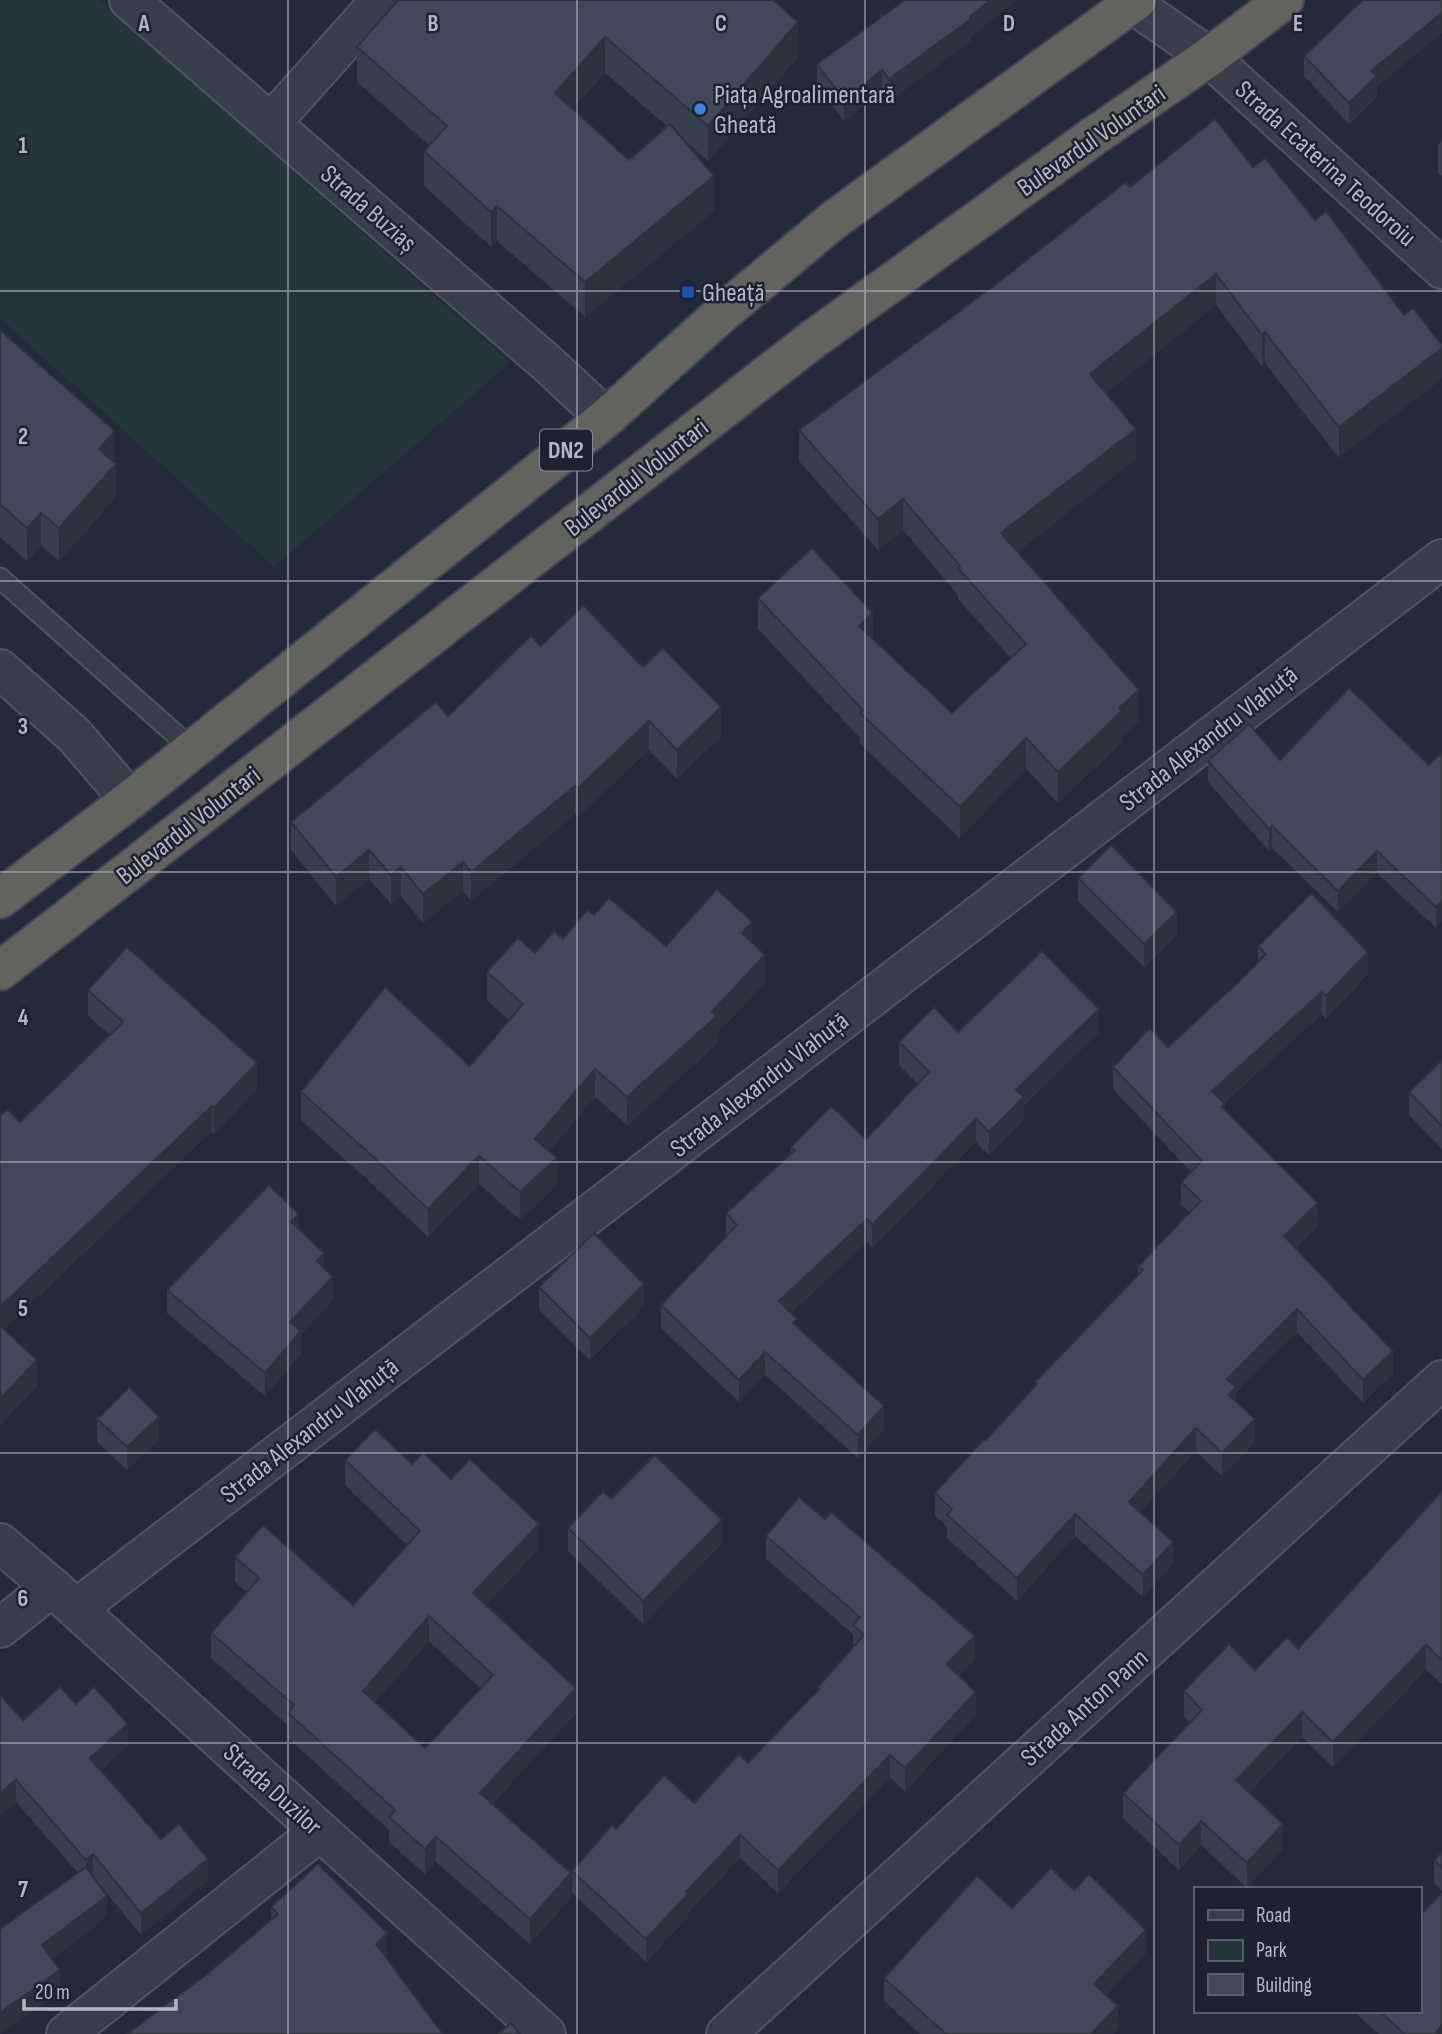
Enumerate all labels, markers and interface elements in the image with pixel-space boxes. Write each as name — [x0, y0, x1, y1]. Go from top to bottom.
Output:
text: A — [138, 10, 151, 38]
text: B — [428, 10, 439, 38]
text: C — [715, 10, 727, 38]
text: D — [1003, 10, 1015, 38]
text: E — [1293, 10, 1303, 38]
street label: Strada Ecaterina Teodoroiu — [1228, 75, 1422, 253]
street label: Bulevardul Voluntari — [1012, 79, 1172, 204]
place label: Piața Agroalimentară Gheată — [714, 80, 895, 141]
marker: Piața Agroalimentară Gheată — [692, 101, 708, 117]
text: 1 — [18, 132, 28, 160]
street label: Strada Buziaș — [314, 159, 422, 259]
place label: Gheață — [702, 278, 764, 309]
marker: Gheață — [680, 284, 696, 300]
street label: Bulevardul Voluntari — [559, 412, 715, 544]
text: 2 — [18, 423, 28, 451]
road number: DN2 — [540, 430, 592, 471]
street label: Strada Alexandru Vlahuță — [1114, 660, 1304, 818]
text: 3 — [18, 713, 28, 741]
street label: Bulevardul Voluntari — [111, 760, 267, 892]
text: 4 — [18, 1004, 29, 1032]
street label: Strada Alexandru Vlahuță — [665, 1006, 855, 1164]
text: 5 — [18, 1295, 28, 1323]
street label: Strada Alexandru Vlahuță — [215, 1352, 405, 1510]
text: 6 — [18, 1585, 28, 1613]
street label: Strada Anton Pann — [1015, 1643, 1155, 1773]
street label: Strada Duzilor — [216, 1738, 328, 1843]
text: 7 — [18, 1876, 28, 1904]
legend — [1194, 1887, 1421, 2013]
text: Road — [1256, 1903, 1291, 1928]
text: Park — [1256, 1938, 1287, 1963]
scale bar — [24, 1968, 177, 2012]
text: Building — [1256, 1973, 1312, 1998]
text: 20 m — [35, 1980, 70, 2005]

